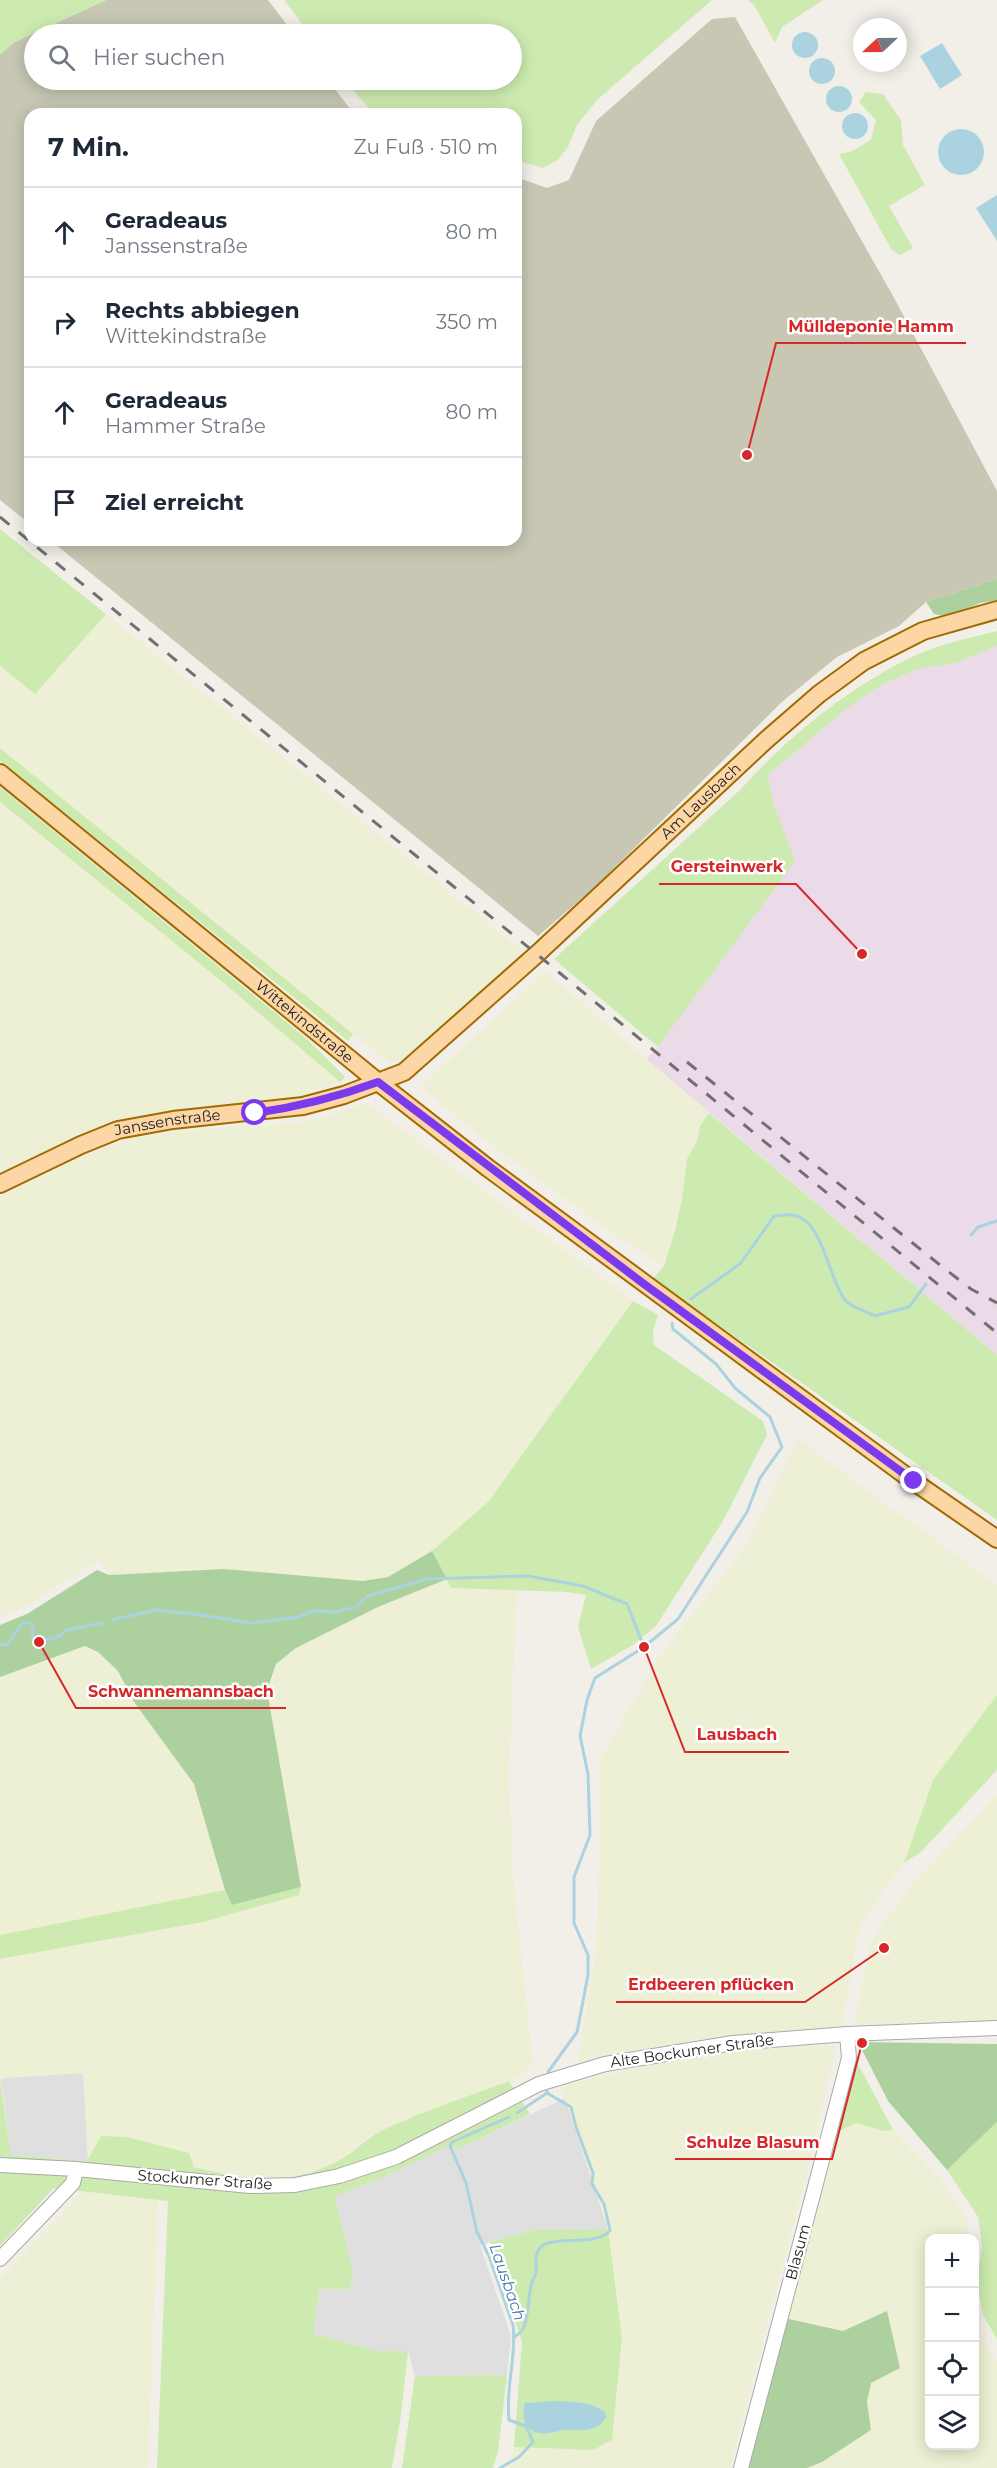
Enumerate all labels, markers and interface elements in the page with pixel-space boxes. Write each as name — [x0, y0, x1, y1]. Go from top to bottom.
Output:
north arrow — [853, 18, 907, 72]
search box — [24, 24, 522, 90]
icon: search — [45, 41, 78, 74]
text: Hier suchen — [93, 44, 225, 71]
text: 7 Min. — [48, 131, 129, 163]
text: Zu Fuß · 510 m — [354, 135, 498, 159]
text: Geradeaus — [105, 207, 227, 234]
icon: ahead — [48, 216, 81, 249]
text: 80 m — [446, 220, 498, 244]
text: Janssenstraße — [105, 234, 248, 258]
text: Rechts abbiegen — [105, 297, 300, 324]
icon: right — [48, 306, 81, 339]
callout: Mülldeponie Hamm — [776, 309, 966, 343]
text: 350 m — [436, 310, 498, 334]
text: Mülldeponie Hamm — [788, 317, 954, 336]
text: Wittekindstraße — [105, 324, 267, 348]
text: Geradeaus — [105, 387, 227, 414]
icon: ahead — [48, 396, 81, 429]
text: 80 m — [446, 400, 498, 424]
text: Hammer Straße — [105, 414, 266, 438]
icon: arrive — [48, 486, 81, 519]
text: Ziel erreicht — [105, 489, 244, 516]
street label: Am Lausbach — [656, 759, 745, 843]
callout: Gersteinwerk — [659, 850, 796, 884]
text: Gersteinwerk — [671, 857, 784, 876]
street label: Wittekindstraße — [252, 976, 358, 1067]
route start — [241, 1099, 267, 1125]
street label: Janssenstraße — [112, 1105, 222, 1140]
route end — [900, 1467, 926, 1493]
callout: Schwannemannsbach — [76, 1674, 286, 1708]
text: Schwannemannsbach — [88, 1682, 274, 1701]
callout: Lausbach — [685, 1718, 789, 1752]
text: Lausbach — [697, 1725, 777, 1744]
callout: Erdbeeren pflücken — [616, 1968, 805, 2002]
text: Erdbeeren pflücken — [628, 1975, 794, 1994]
street label: Alte Bockumer Straße — [609, 2030, 775, 2071]
callout: Schulze Blasum — [675, 2125, 832, 2159]
text: Schulze Blasum — [687, 2133, 819, 2152]
street label: Stockumer Straße — [137, 2165, 273, 2194]
street label: Blasum — [781, 2222, 814, 2282]
map controls — [925, 2234, 979, 2450]
button: + — [925, 2234, 979, 2288]
water label: Lausbach — [486, 2241, 530, 2323]
button: − — [925, 2288, 979, 2342]
button: locate — [925, 2342, 979, 2396]
button: layers — [925, 2396, 979, 2450]

